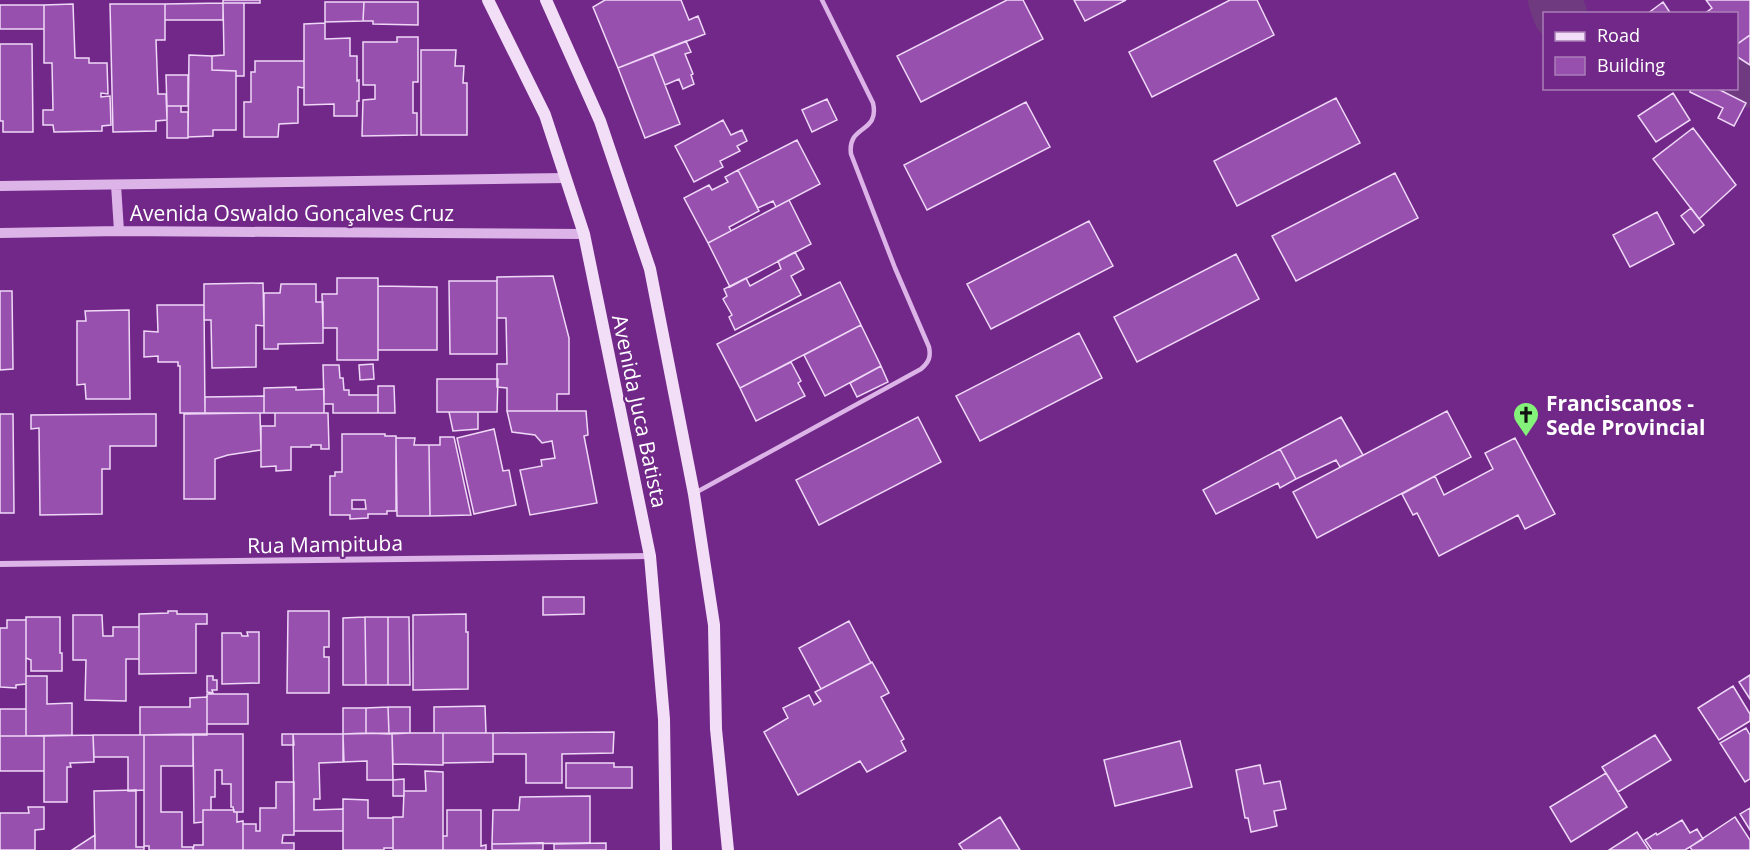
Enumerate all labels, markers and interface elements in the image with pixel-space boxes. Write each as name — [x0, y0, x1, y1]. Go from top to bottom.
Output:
legend — [1543, 12, 1738, 90]
text: Road — [1597, 23, 1640, 47]
text: Building — [1597, 53, 1665, 77]
street label: Avenida Oswaldo Gonçalves Cruz — [130, 199, 454, 227]
street label: Avenida Juca Batista — [606, 312, 674, 510]
place label: Franciscanos - Sede Provincial — [1546, 389, 1705, 441]
church icon: Franciscanos - Sede Provincial — [1511, 400, 1541, 438]
street label: Rua Mampituba — [247, 529, 403, 559]

